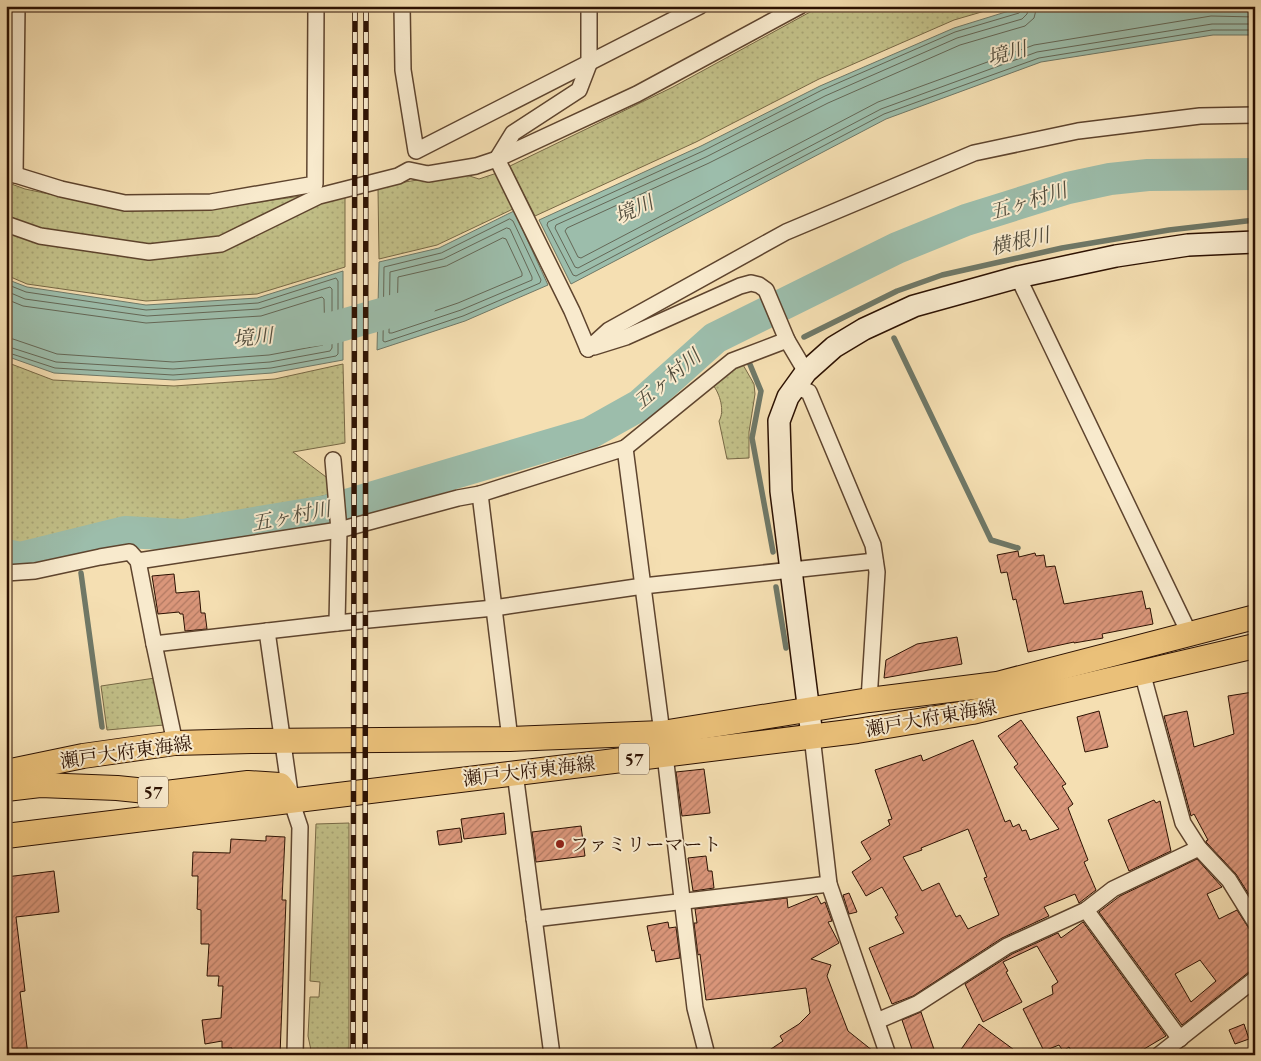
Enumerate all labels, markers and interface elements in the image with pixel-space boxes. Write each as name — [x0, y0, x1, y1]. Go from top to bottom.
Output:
water label: 境川 — [984, 35, 1032, 71]
water label: 五ヶ村川 — [986, 176, 1072, 225]
water label: 境川 — [610, 188, 659, 229]
water label: 横根川 — [988, 221, 1054, 260]
water label: 境川 — [232, 322, 276, 352]
water label: 五ヶ村川 — [628, 342, 708, 415]
water label: 五ヶ村川 — [249, 495, 335, 536]
street label: 瀬戸大府東海線 — [863, 694, 999, 742]
street label: 瀬戸大府東海線 — [58, 730, 194, 774]
road number: 57 — [619, 744, 649, 774]
street label: 瀬戸大府東海線 — [461, 750, 597, 792]
road number: 57 — [138, 776, 168, 808]
place label: ファミリーマート — [570, 832, 722, 857]
marker: ファミリーマート — [554, 838, 566, 850]

